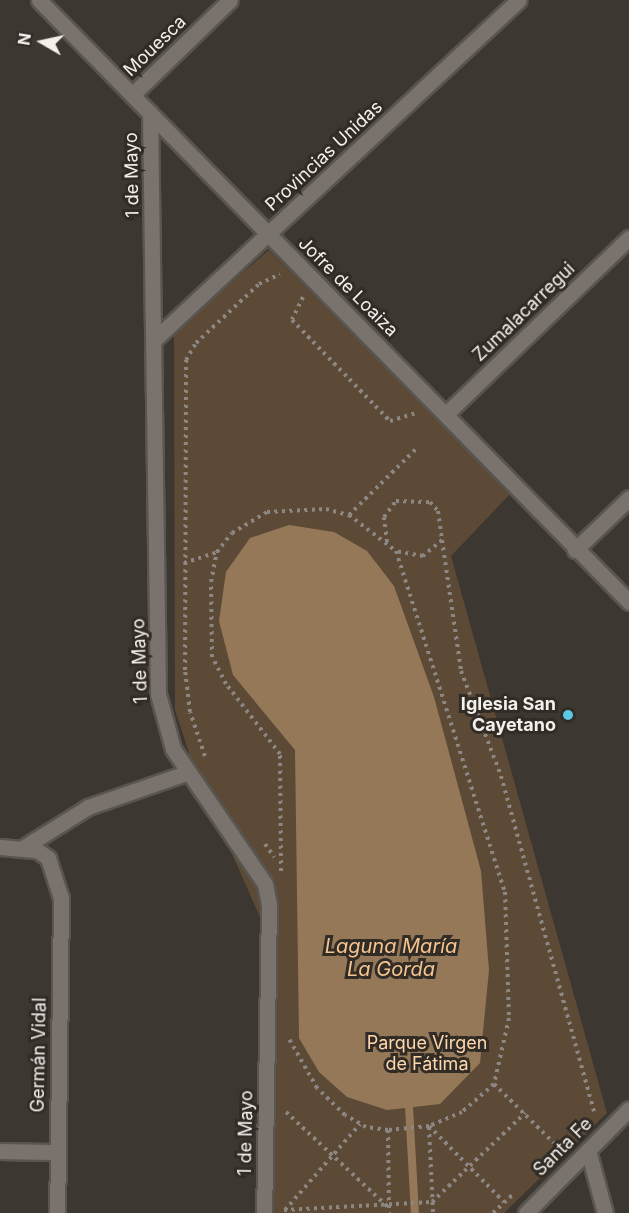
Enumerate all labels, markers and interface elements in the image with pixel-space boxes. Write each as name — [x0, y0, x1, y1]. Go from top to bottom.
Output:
street label: Mouesca — [119, 11, 191, 81]
north arrow — [12, 12, 72, 72]
text: N — [13, 32, 35, 47]
street label: Provincias Unidas — [261, 96, 387, 216]
street label: 1 de Mayo — [120, 132, 144, 218]
street label: Jofre de Loaiza — [294, 233, 402, 341]
street label: Zumalacarregui — [469, 258, 579, 366]
street label: 1 de Mayo — [128, 618, 152, 704]
place label: Iglesia San Cayetano — [461, 694, 556, 736]
marker: Iglesia San Cayetano — [561, 708, 575, 722]
water label: Laguna María La Gorda — [325, 934, 457, 981]
street label: Germán Vidal — [27, 997, 51, 1113]
park label: Parque Virgen de Fátima — [367, 1033, 487, 1076]
street label: 1 de Mayo — [234, 1090, 258, 1176]
street label: Santa Fe — [529, 1113, 597, 1181]

